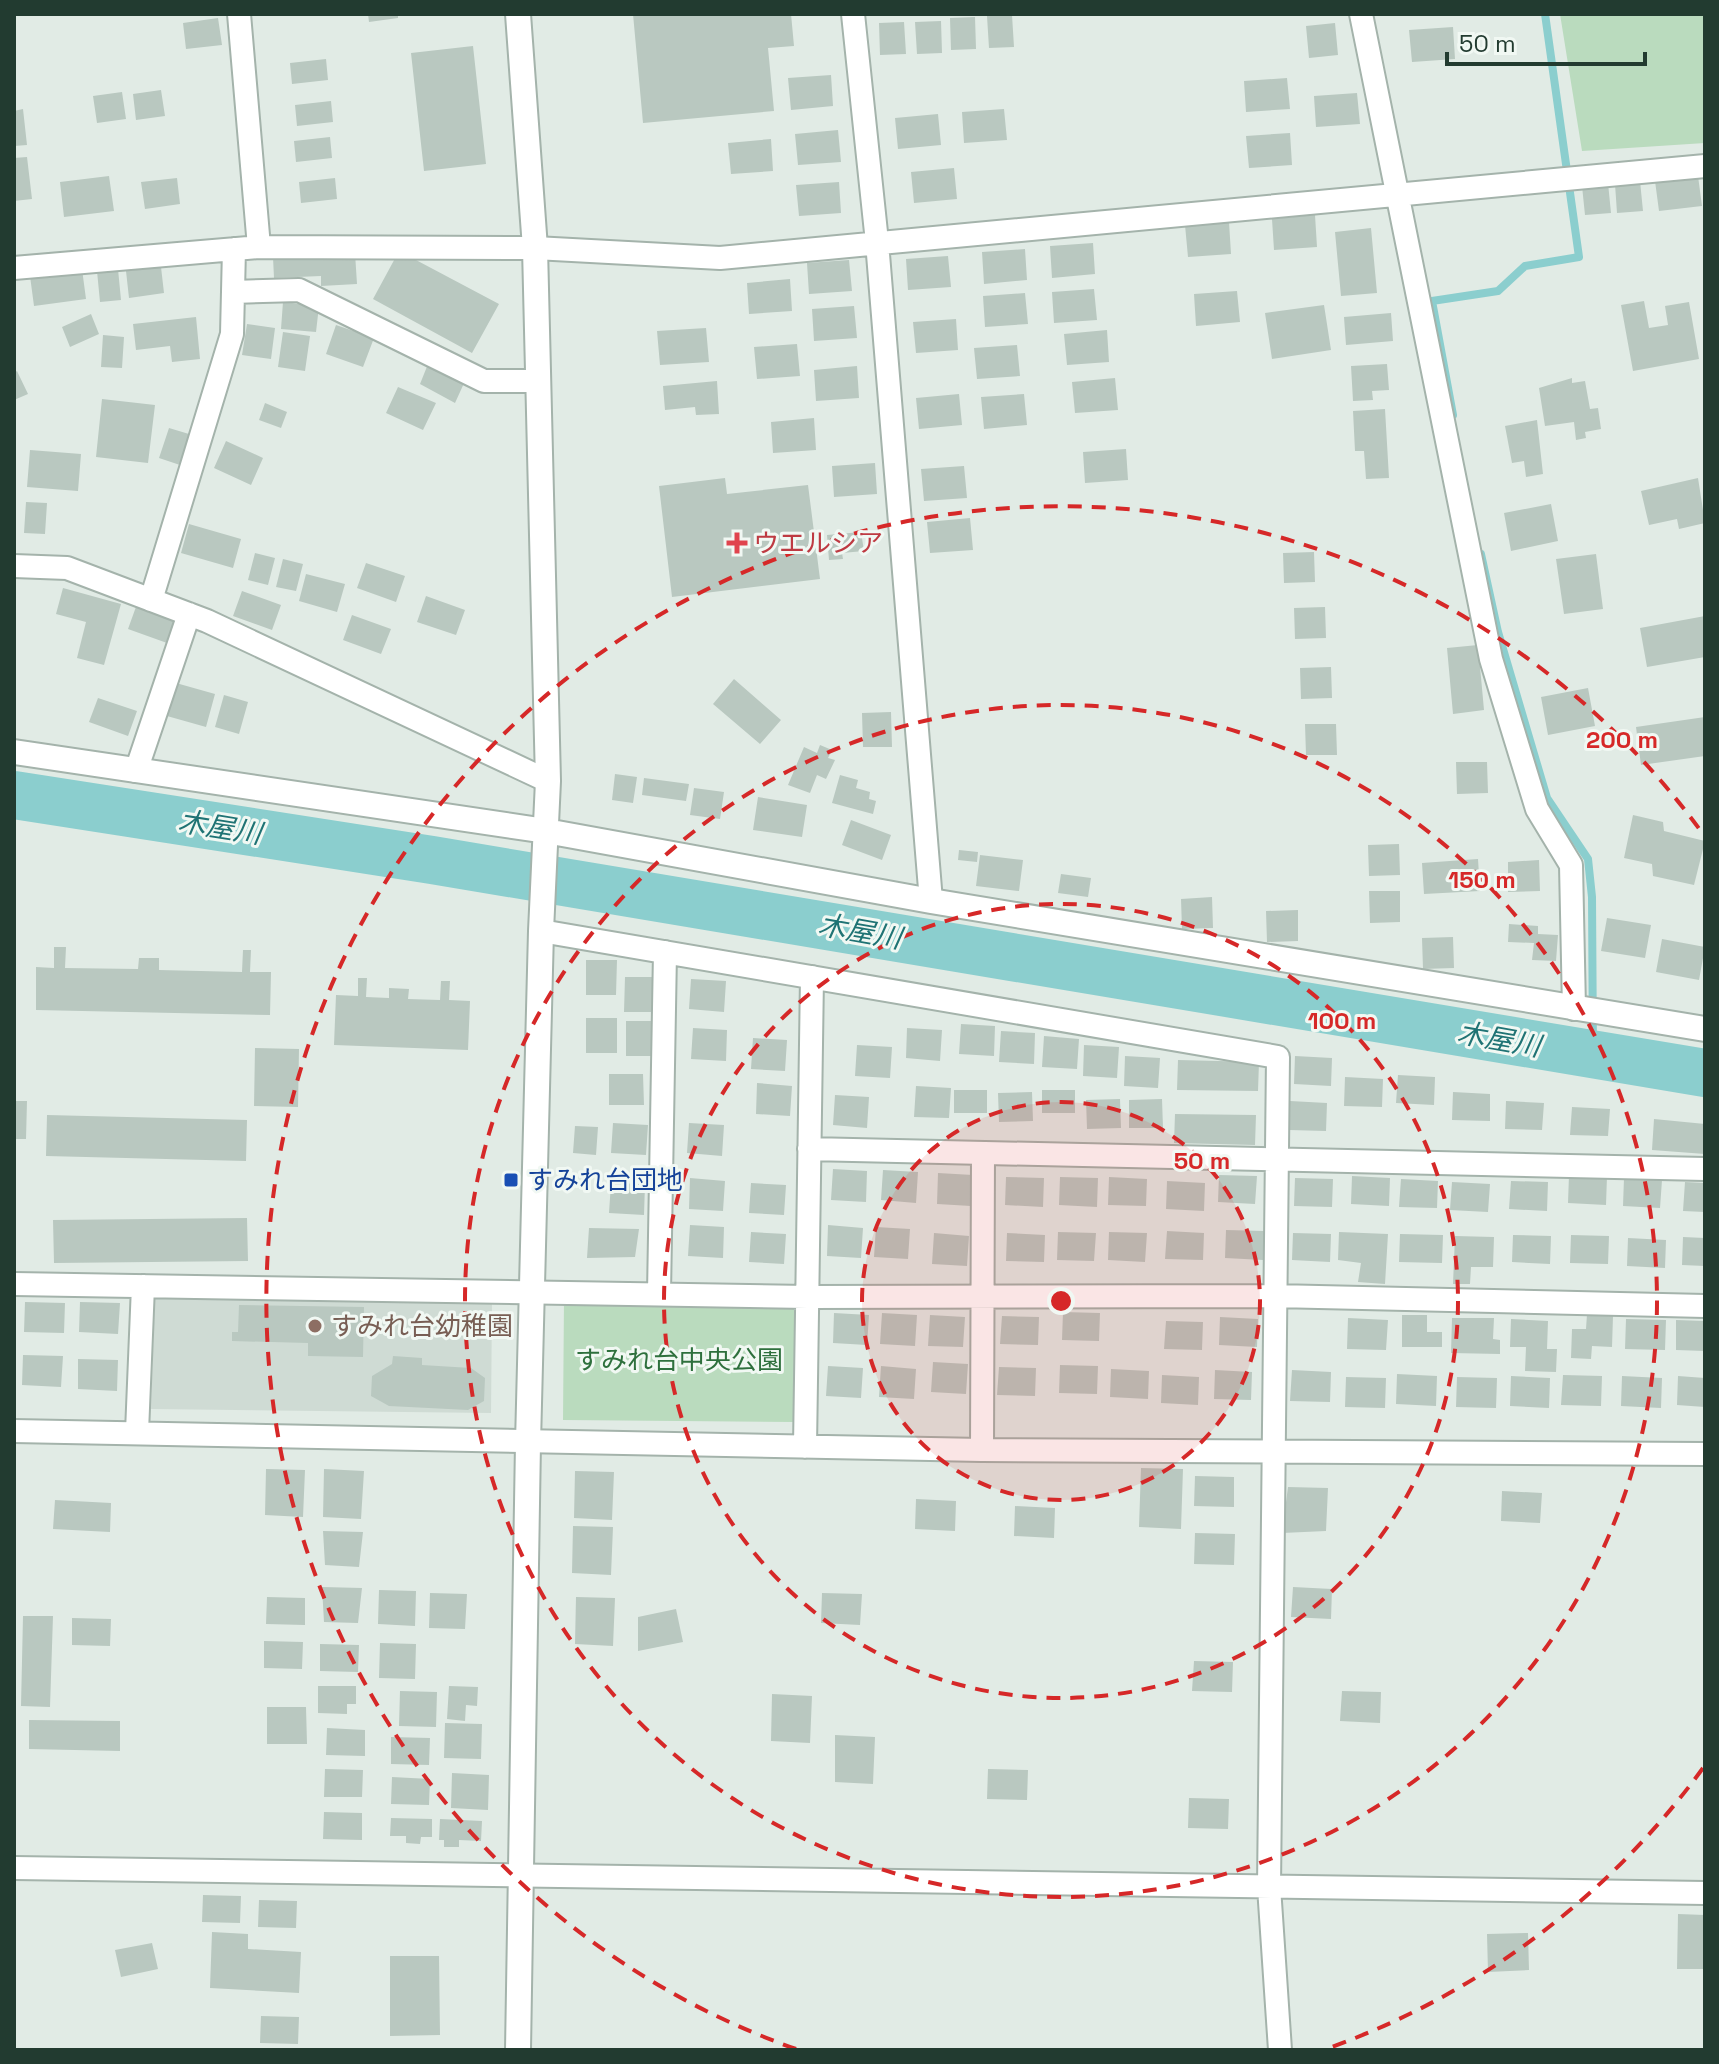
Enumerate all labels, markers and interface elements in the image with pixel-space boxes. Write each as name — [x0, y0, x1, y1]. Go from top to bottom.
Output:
scale bar — [1447, 16, 1645, 66]
text: 50 m — [1459, 28, 1516, 59]
place label: ウエルシア — [753, 526, 883, 560]
marker: ウエルシア — [728, 534, 746, 552]
text: 200 m — [1586, 724, 1658, 755]
water label: 木屋川 — [176, 803, 267, 852]
text: 150 m — [1448, 864, 1516, 895]
water label: 木屋川 — [816, 906, 907, 957]
text: 100 m — [1308, 1005, 1376, 1036]
water label: 木屋川 — [1455, 1014, 1546, 1065]
text: 50 m — [1174, 1145, 1230, 1176]
place label: すみれ台団地 — [527, 1163, 683, 1197]
marker: すみれ台団地 — [502, 1171, 520, 1189]
centre of rings — [1047, 1287, 1075, 1315]
place label: すみれ台幼稚園 — [331, 1309, 513, 1343]
marker: すみれ台幼稚園 — [306, 1317, 324, 1335]
park label: すみれ台中央公園 — [575, 1343, 783, 1377]

